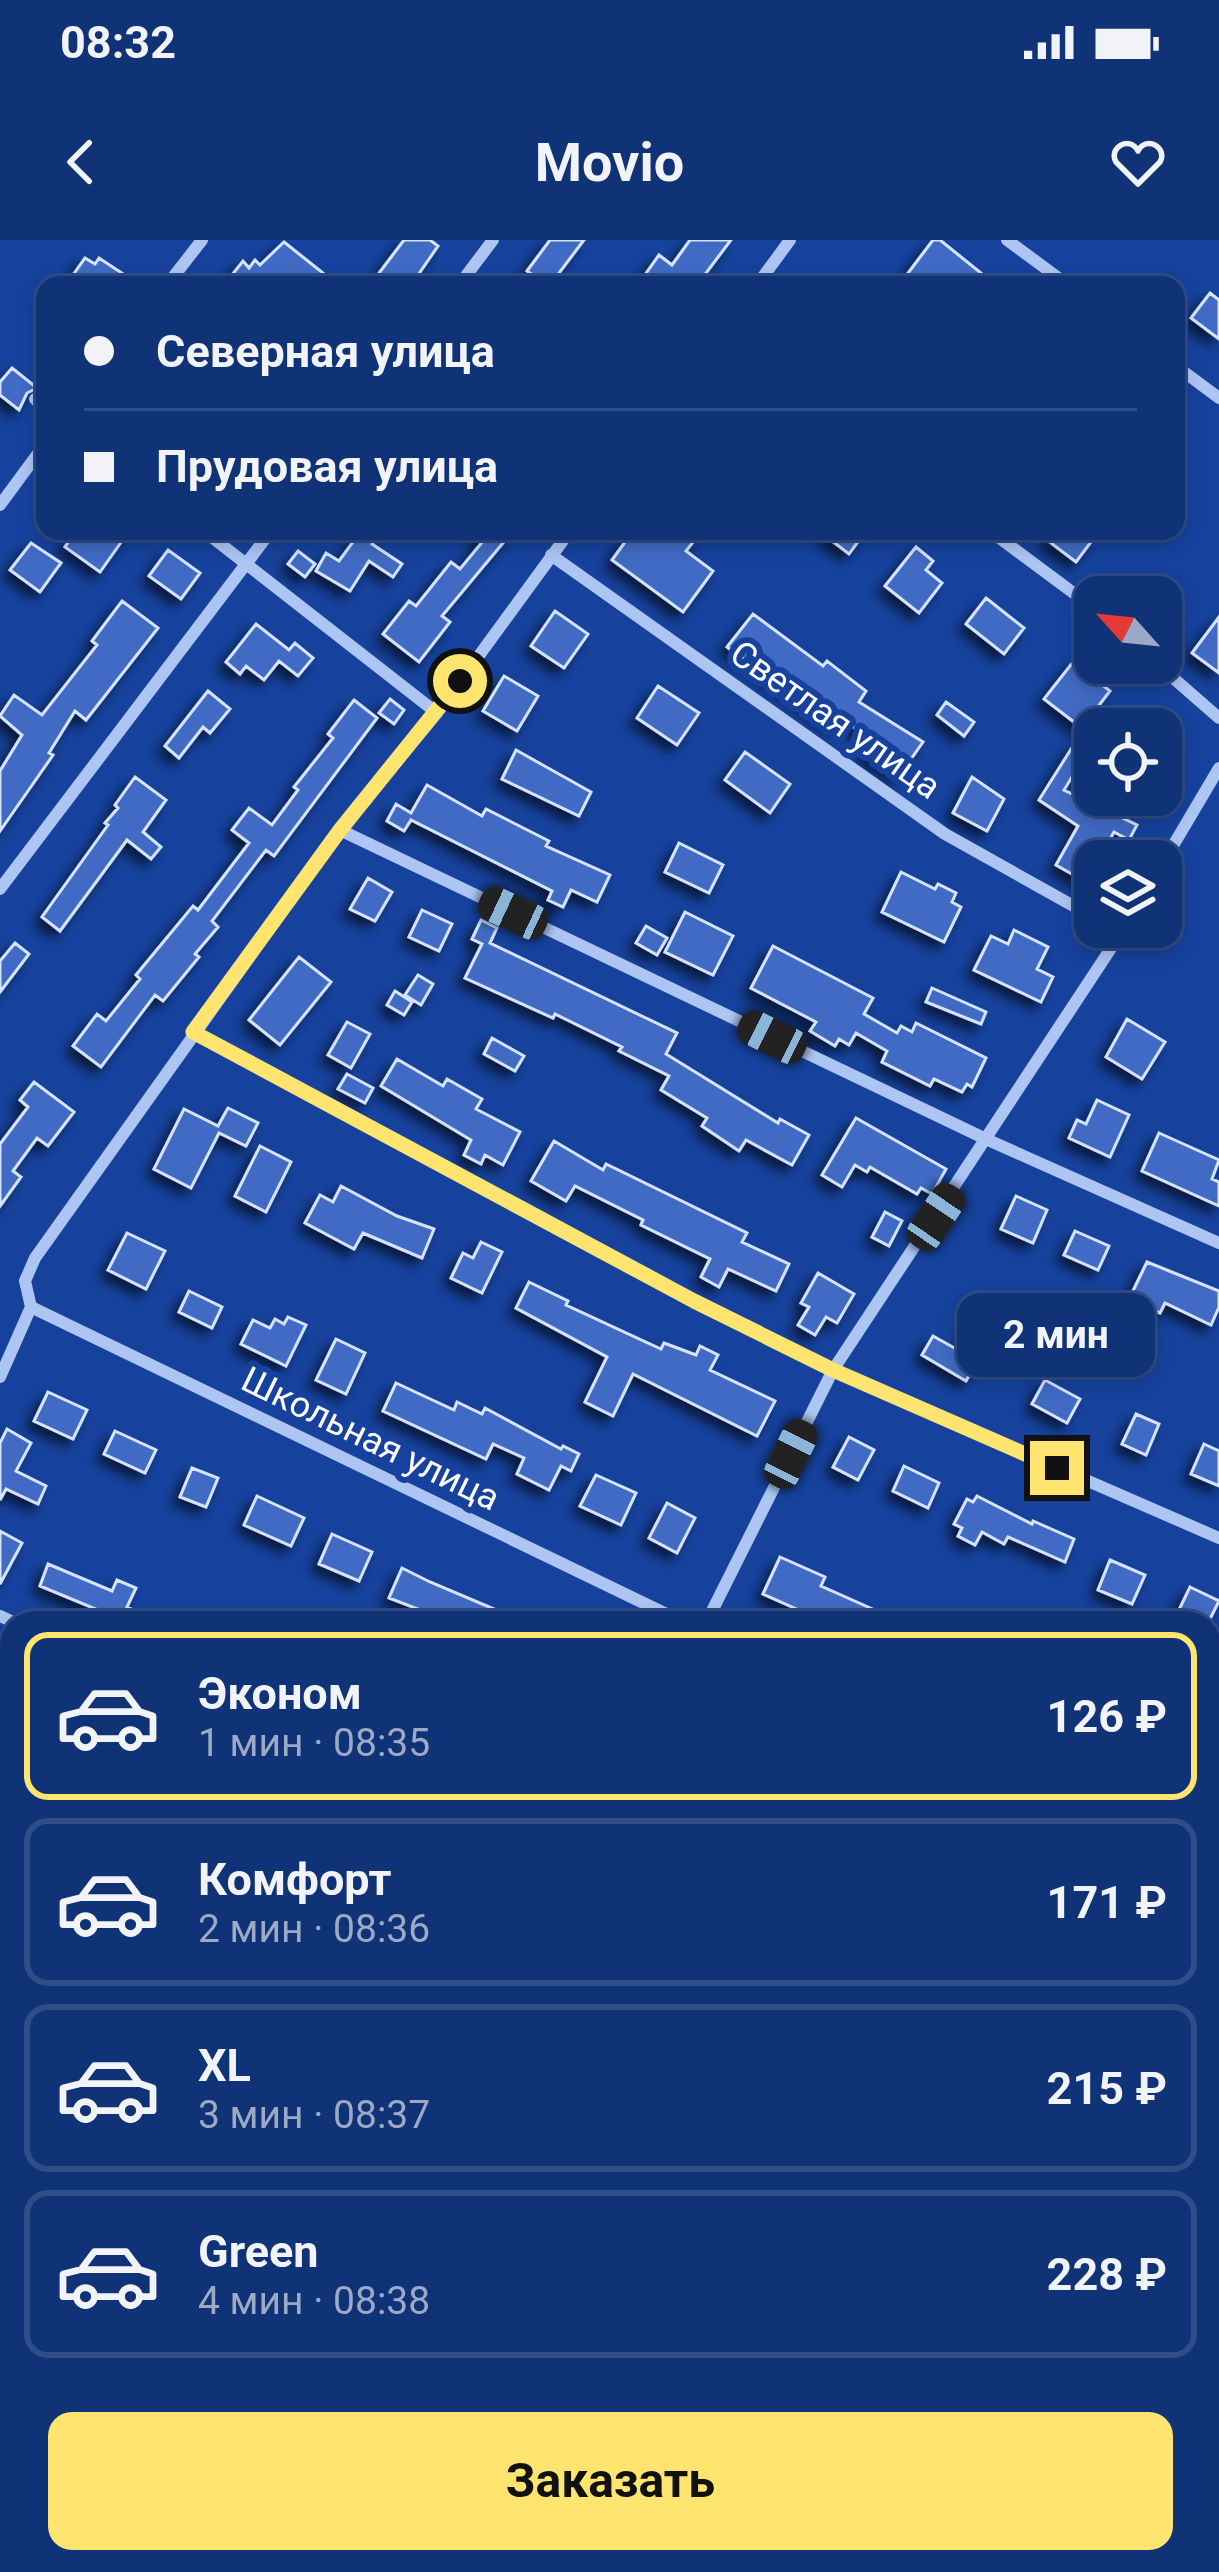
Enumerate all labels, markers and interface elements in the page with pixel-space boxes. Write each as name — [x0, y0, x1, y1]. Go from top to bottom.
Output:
text: 08:32 — [60, 16, 176, 69]
icon: back — [48, 129, 114, 195]
icon: heart — [1105, 129, 1171, 195]
text: Movio — [535, 131, 684, 194]
text: Северная улица — [156, 325, 495, 378]
text: Прудовая улица — [156, 440, 498, 493]
north arrow — [1074, 576, 1182, 684]
map controls — [1074, 576, 1182, 948]
street label: Светлая улица — [722, 632, 949, 808]
route start — [433, 654, 487, 708]
button: locate — [1074, 708, 1182, 816]
button: layers — [1074, 840, 1182, 948]
car — [473, 881, 553, 945]
car — [732, 1005, 812, 1069]
car — [901, 1177, 971, 1257]
callout: 2 мин — [958, 1294, 1156, 1378]
text: 2 мин — [1003, 1312, 1109, 1358]
street label: Школьная улица — [235, 1358, 506, 1519]
car — [759, 1414, 823, 1494]
route end — [1030, 1441, 1084, 1495]
icon: car — [54, 1662, 162, 1770]
text: Эконом — [198, 1667, 362, 1720]
text: 126 ₽ — [1047, 1690, 1167, 1743]
text: 1 мин · 08:35 — [198, 1720, 430, 1766]
icon: car — [54, 1848, 162, 1956]
text: Комфорт — [198, 1853, 391, 1906]
text: 171 ₽ — [1047, 1876, 1167, 1929]
text: 2 мин · 08:36 — [198, 1906, 430, 1952]
icon: car — [54, 2034, 162, 2142]
text: XL — [198, 2039, 251, 2092]
text: 215 ₽ — [1047, 2062, 1167, 2115]
text: 3 мин · 08:37 — [198, 2092, 430, 2138]
icon: car — [54, 2220, 162, 2328]
text: Green — [198, 2225, 319, 2278]
text: 228 ₽ — [1047, 2248, 1167, 2301]
text: 4 мин · 08:38 — [198, 2278, 430, 2324]
button: Заказать — [48, 2412, 1173, 2550]

